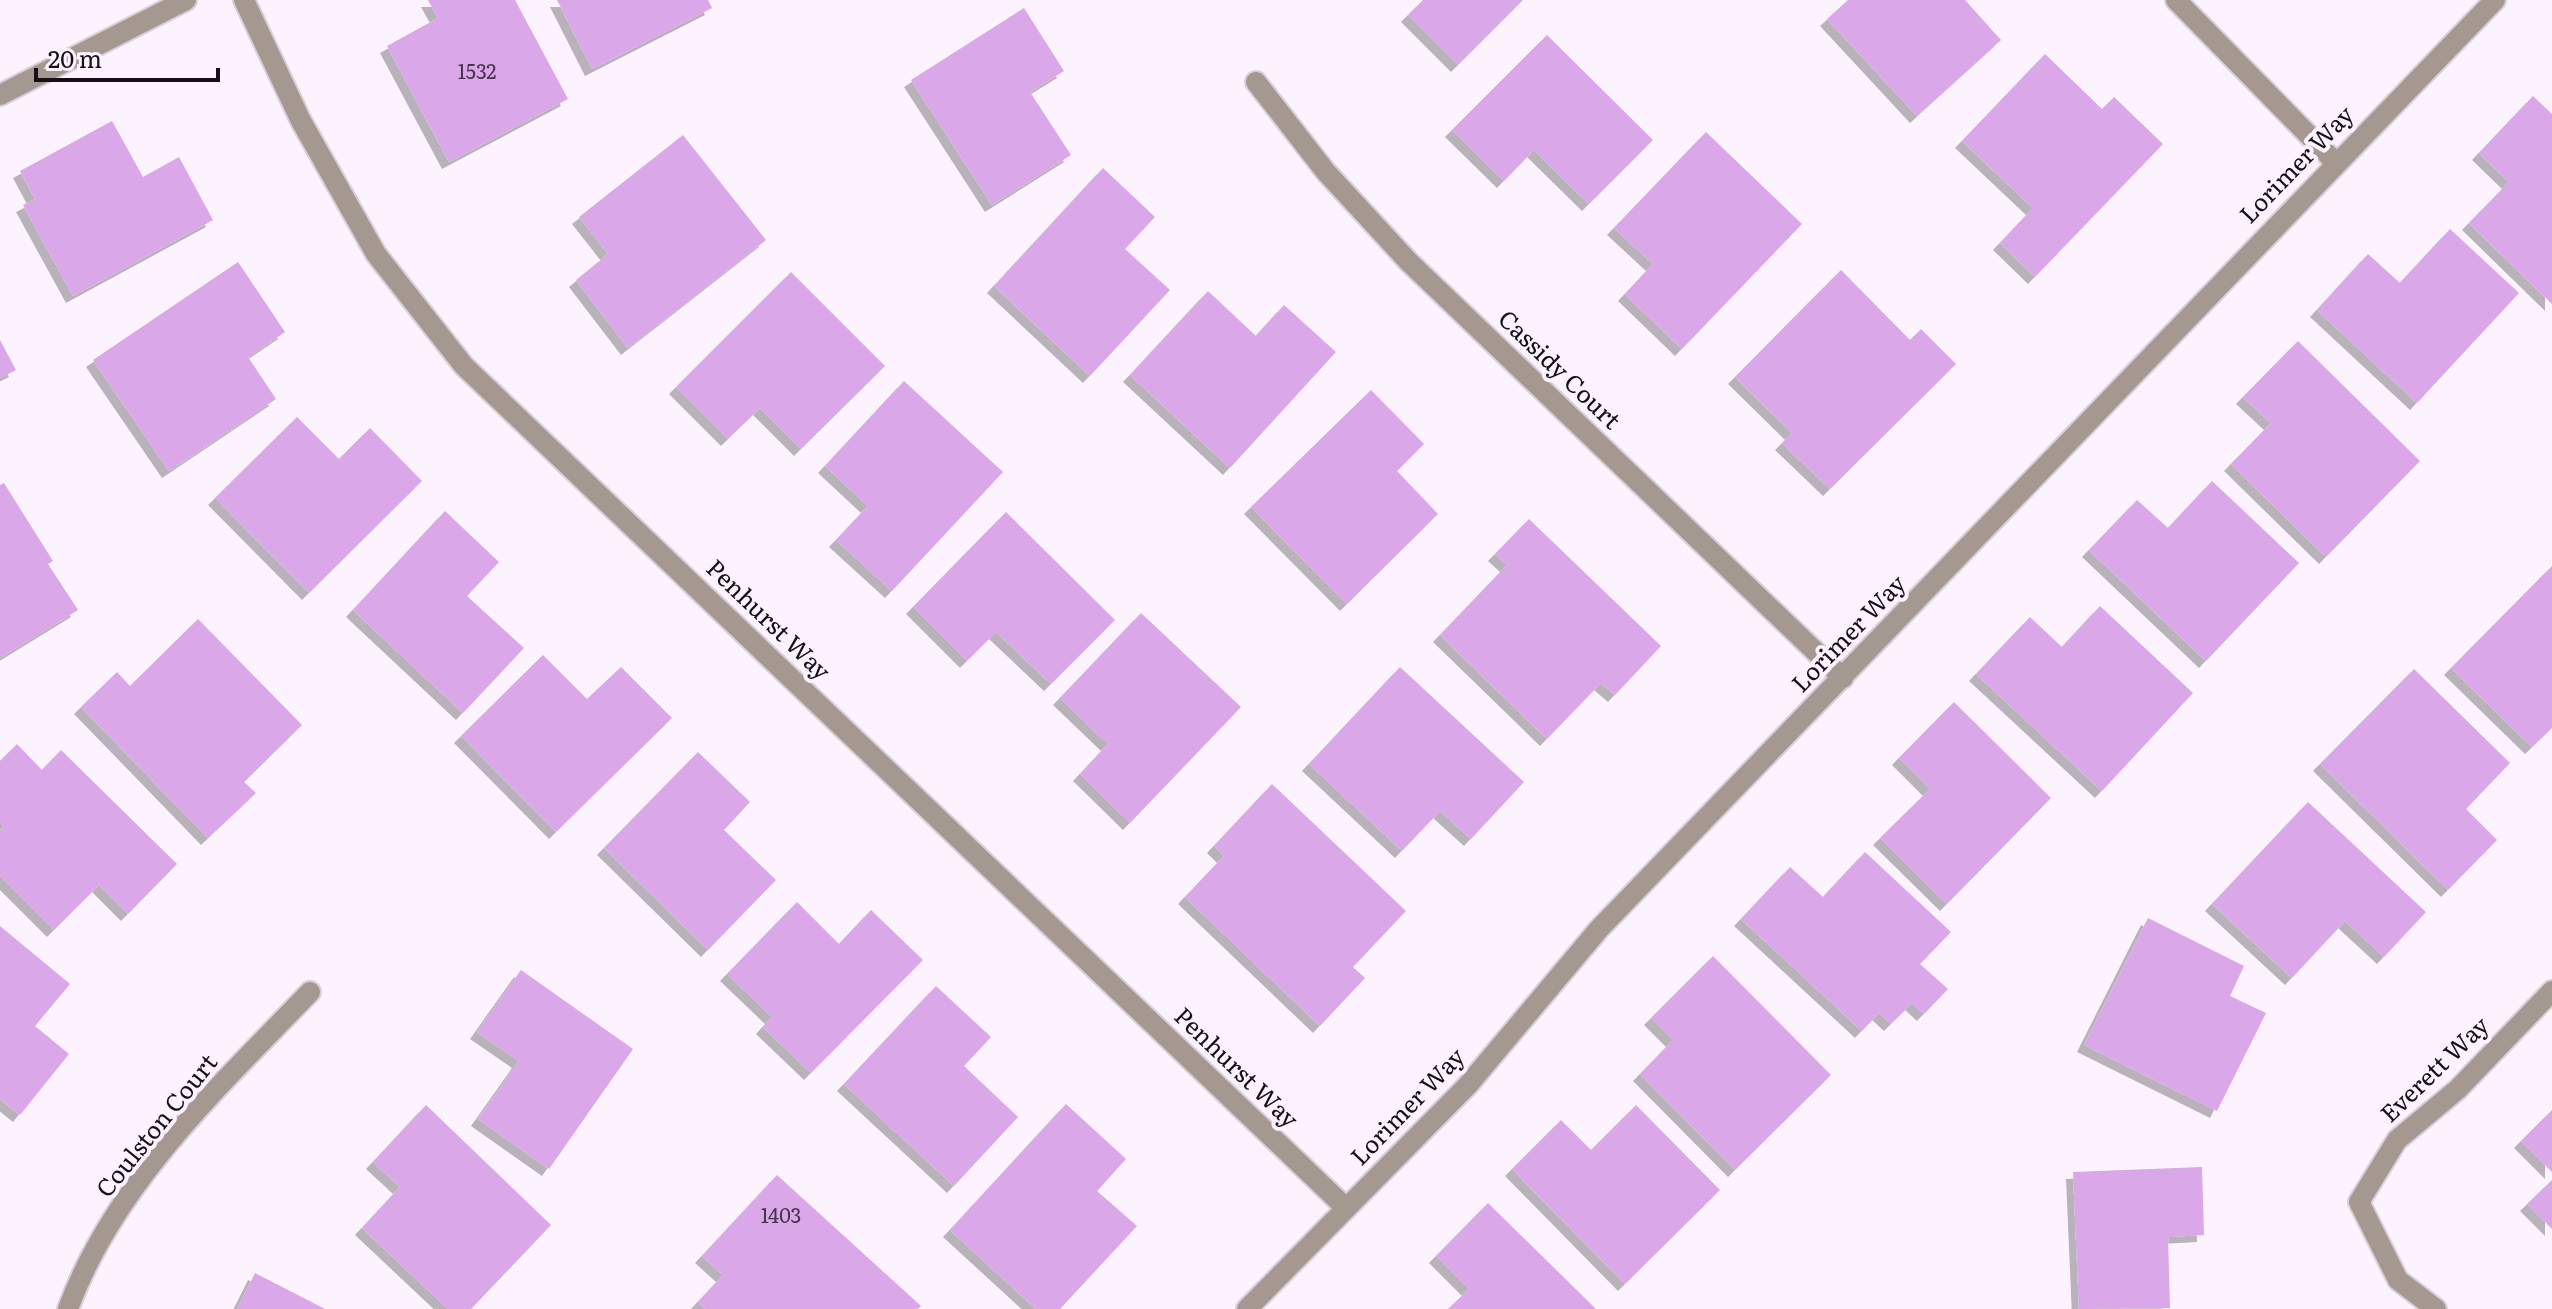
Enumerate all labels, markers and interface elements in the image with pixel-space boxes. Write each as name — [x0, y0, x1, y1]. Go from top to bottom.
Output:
scale bar — [36, 32, 218, 82]
text: 20 m — [48, 40, 102, 75]
house number: 1532 — [458, 55, 496, 85]
street label: Lorimer Way — [2230, 97, 2360, 230]
street label: Cassidy Court — [1492, 301, 1630, 436]
street label: Penhurst Way — [700, 550, 840, 687]
street label: Lorimer Way — [1782, 566, 1912, 699]
street label: Penhurst Way — [1168, 998, 1308, 1135]
street label: Everett Way — [2371, 1007, 2496, 1129]
street label: Lorimer Way — [1341, 1039, 1471, 1172]
street label: Coulston Court — [86, 1045, 224, 1204]
house number: 1403 — [761, 1199, 801, 1229]

